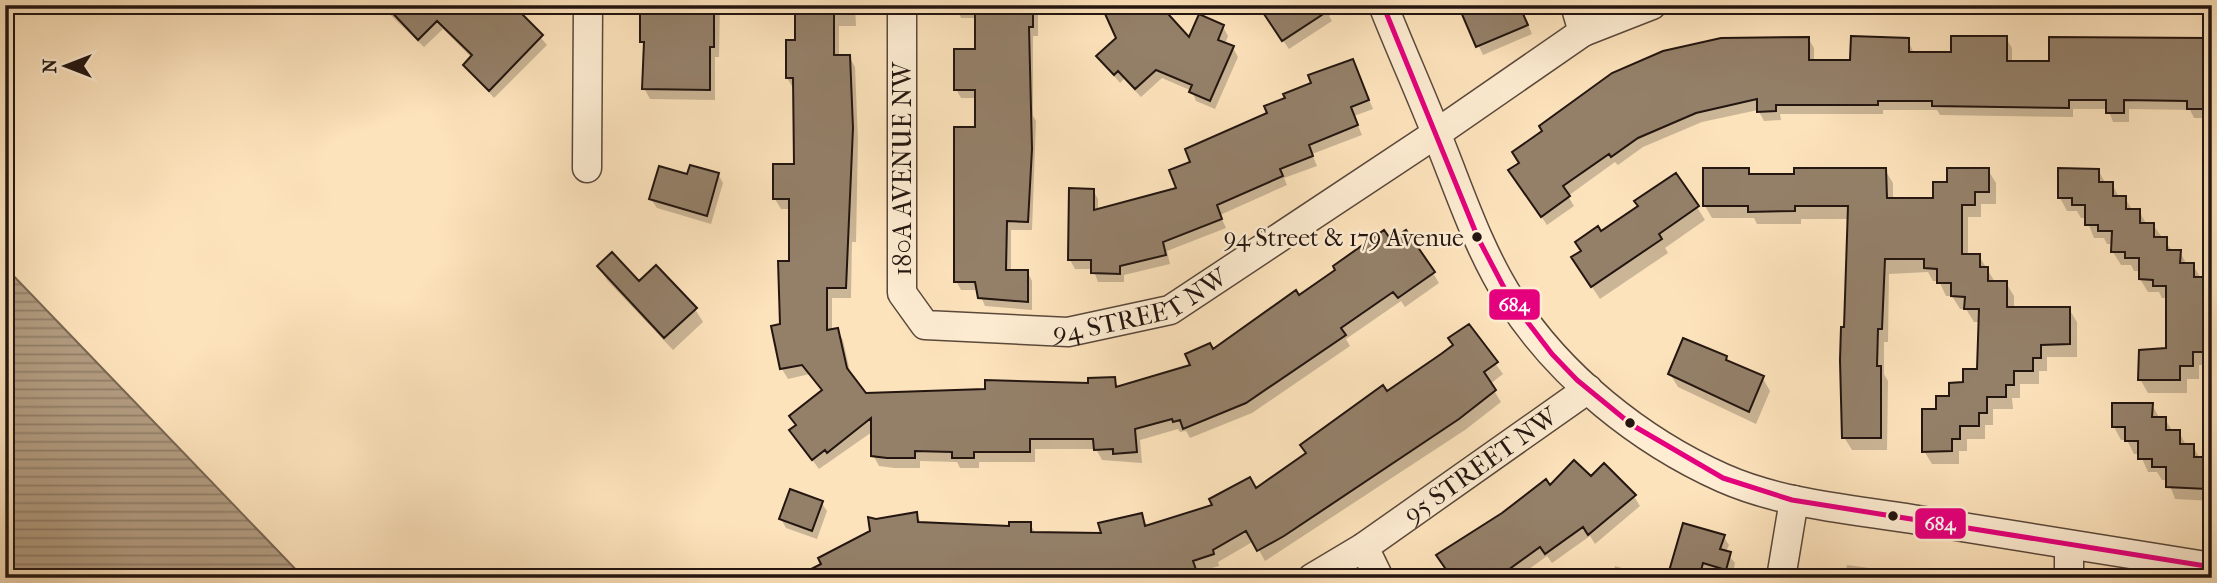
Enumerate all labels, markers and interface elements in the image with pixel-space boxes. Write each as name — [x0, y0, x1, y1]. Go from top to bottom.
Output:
north arrow — [32, 32, 102, 102]
text: N — [39, 58, 61, 73]
street label: 180A AVENUE NW — [887, 61, 918, 276]
place label: 94 Street & 179 Avenue — [1224, 224, 1464, 252]
marker: 94 Street & 179 Avenue — [1470, 230, 1484, 244]
street label: 94 STREET NW — [1053, 261, 1234, 348]
line badge: 684 — [1488, 288, 1541, 321]
text: 684 — [1499, 294, 1530, 316]
street label: 95 STREET NW — [1398, 400, 1565, 530]
unlabelled marker — [1623, 416, 1637, 430]
line badge: 684 — [1914, 507, 1967, 540]
unlabelled marker — [1886, 509, 1900, 523]
text: 684 — [1925, 513, 1956, 535]

